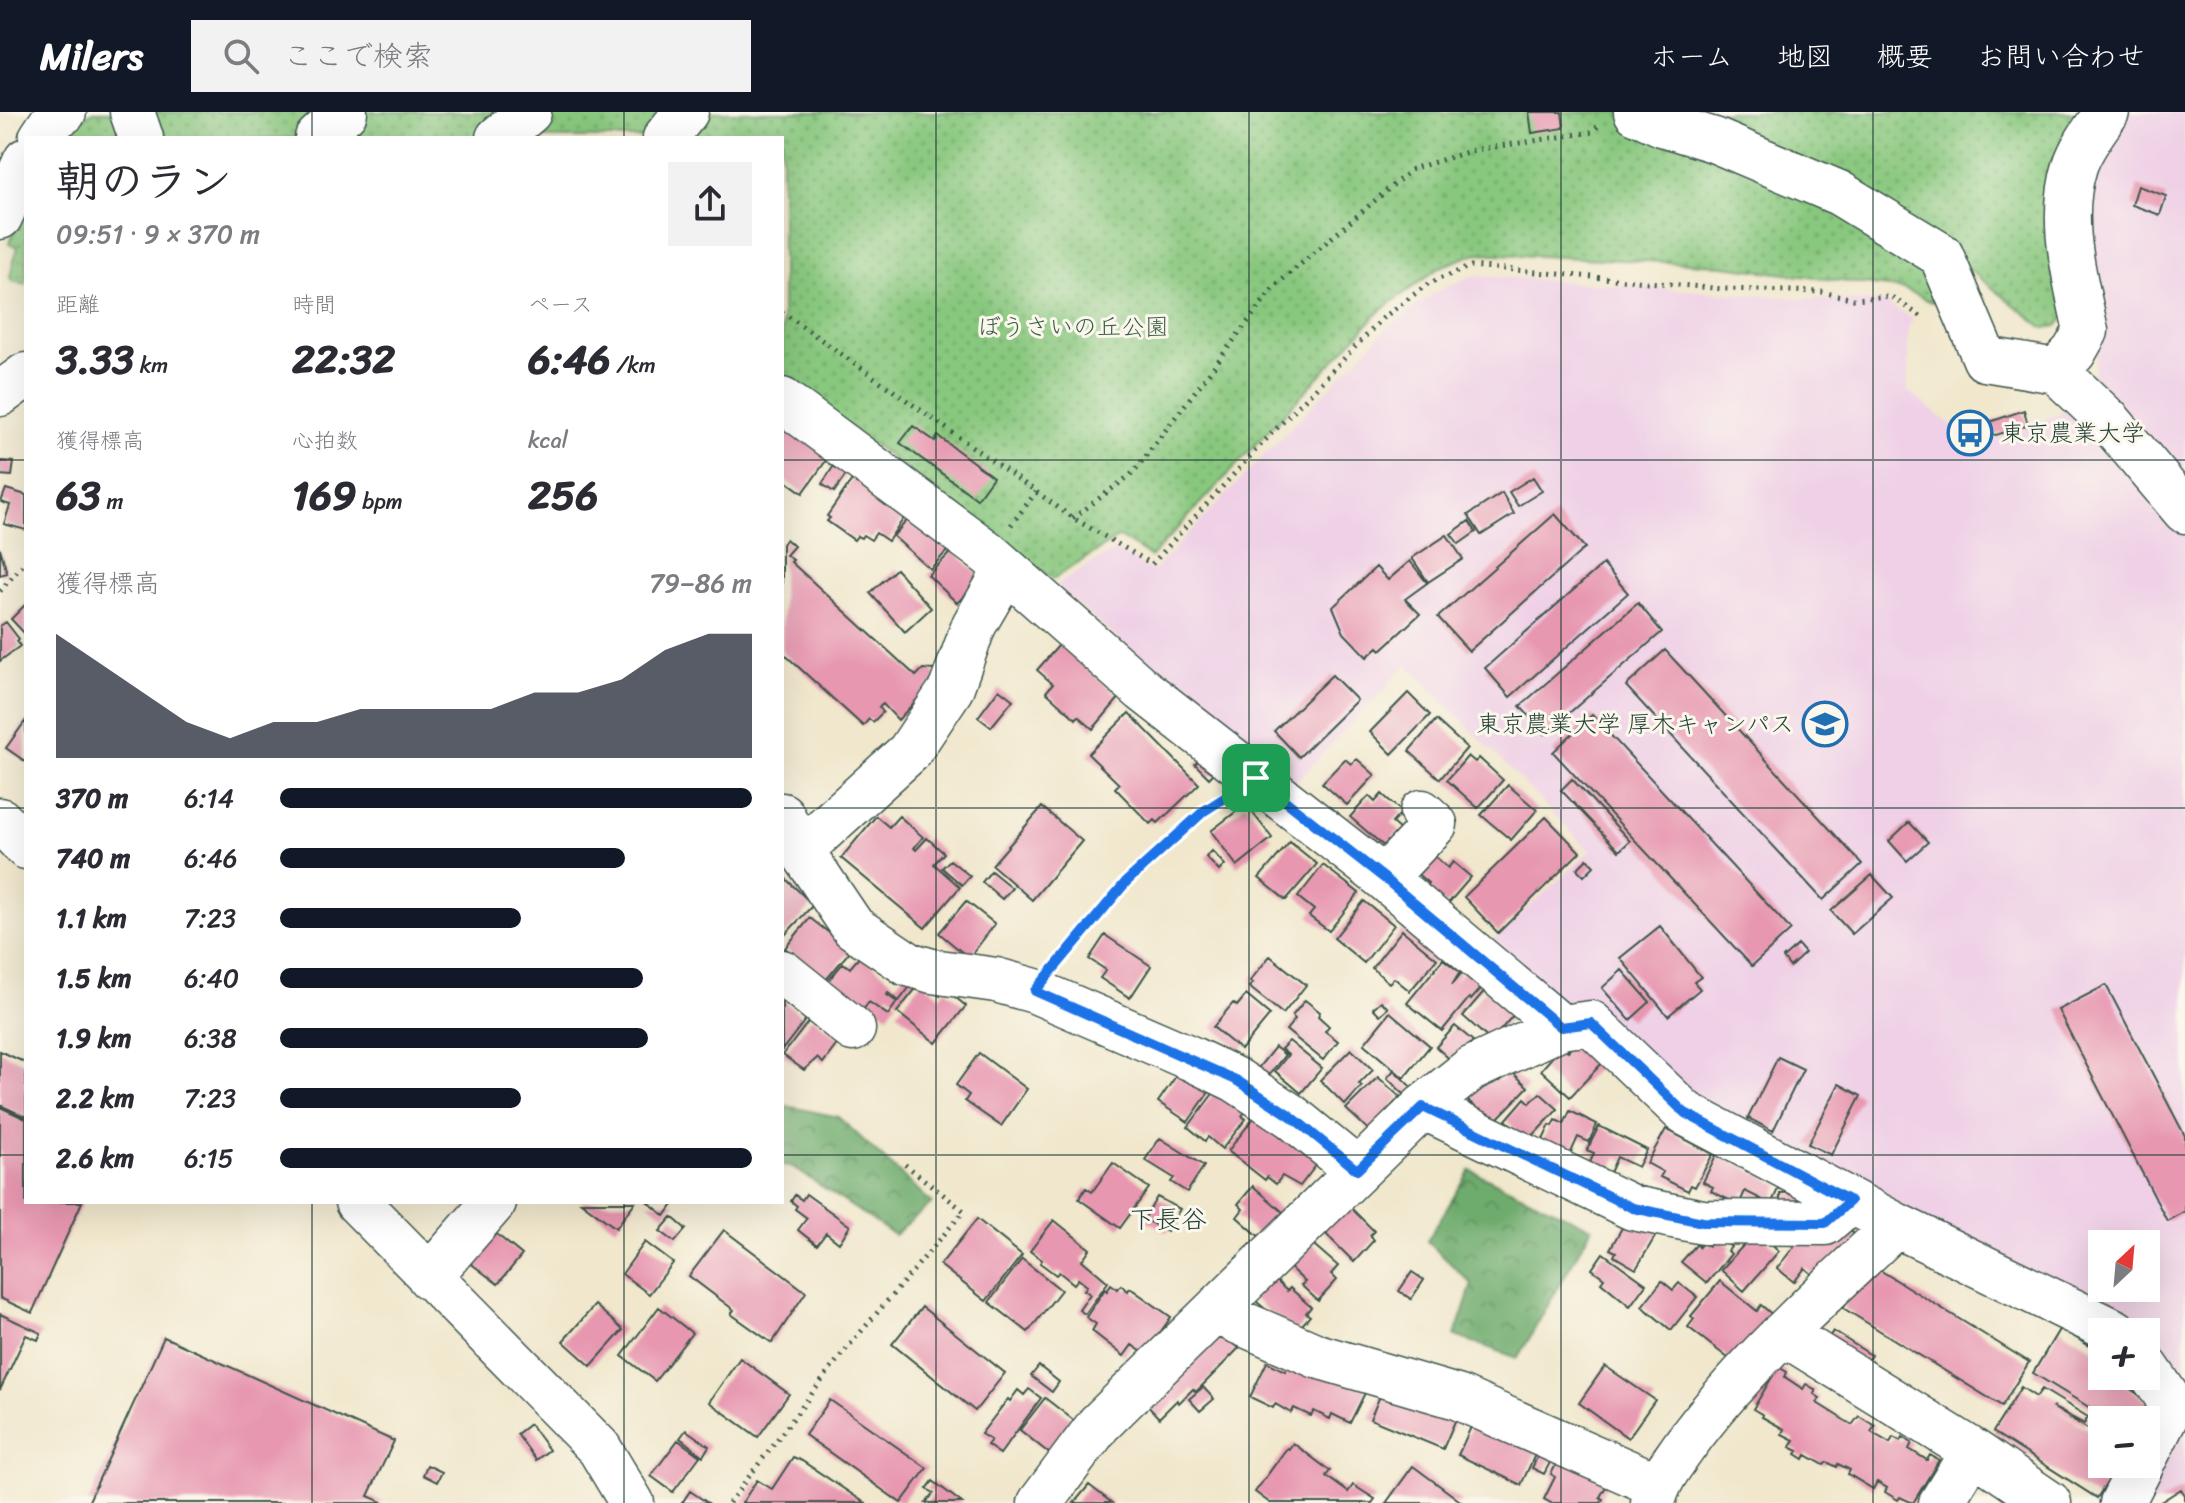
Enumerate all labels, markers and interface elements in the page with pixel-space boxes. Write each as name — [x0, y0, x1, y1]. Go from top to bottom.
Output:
search box — [191, 20, 751, 92]
text: Milers — [40, 23, 143, 90]
text: ここで検索 — [283, 29, 433, 83]
text: ホーム — [1650, 32, 1733, 81]
text: 地図 — [1777, 32, 1833, 81]
text: 概要 — [1877, 32, 1933, 81]
text: お問い合わせ — [1977, 32, 2145, 81]
icon: search — [219, 34, 263, 78]
text: 朝のラン — [56, 142, 232, 220]
button: share — [668, 162, 752, 246]
text: 09:51 · 9 × 370 m — [56, 211, 260, 257]
text: 距離 — [56, 285, 100, 324]
text: 時間 — [292, 285, 336, 324]
text: ペース — [528, 285, 593, 324]
park label: ぼうさいの丘公園 — [977, 306, 1169, 348]
text: 3.33 — [56, 324, 134, 395]
text: 22:32 — [292, 324, 395, 395]
text: 6:46 — [528, 324, 611, 395]
text: km — [134, 346, 168, 385]
text: /km — [611, 346, 656, 385]
bus stop icon: 東京農業大学 — [1946, 409, 1994, 457]
place label: 東京農業大学 — [2001, 412, 2145, 454]
text: 獲得標高 — [56, 421, 144, 460]
text: 心拍数 — [292, 421, 358, 460]
text: kcal — [528, 421, 568, 460]
text: 63 — [56, 460, 101, 531]
text: 169 — [292, 460, 356, 531]
text: 256 — [528, 460, 598, 531]
text: m — [101, 482, 123, 521]
text: bpm — [356, 482, 403, 521]
text: 獲得標高 — [56, 560, 160, 606]
text: 79–86 m — [649, 560, 752, 606]
school or university icon: 東京農業大学 厚木キャンパス — [1801, 700, 1849, 748]
place label: 東京農業大学 厚木キャンパス — [1477, 703, 1794, 745]
pin — [1222, 744, 1290, 812]
icon: arrive — [1234, 756, 1278, 800]
text: 370 m — [56, 775, 128, 821]
text: 6:14 — [184, 775, 234, 821]
text: 740 m — [56, 835, 130, 881]
text: 6:46 — [184, 835, 238, 881]
text: 1.1 km — [56, 895, 127, 941]
text: 7:23 — [184, 895, 236, 941]
text: 1.5 km — [56, 955, 131, 1001]
text: 6:40 — [184, 955, 239, 1001]
text: 1.9 km — [56, 1015, 132, 1061]
text: 6:38 — [184, 1015, 237, 1061]
text: 2.2 km — [56, 1075, 134, 1121]
text: 7:23 — [184, 1075, 236, 1121]
text: 2.6 km — [56, 1135, 134, 1181]
text: 6:15 — [184, 1135, 234, 1181]
district label: 下長谷 — [1129, 1196, 1207, 1242]
north arrow — [2088, 1230, 2160, 1302]
map controls — [2088, 1230, 2160, 1478]
button: + — [2088, 1318, 2160, 1390]
button: − — [2088, 1406, 2160, 1478]

